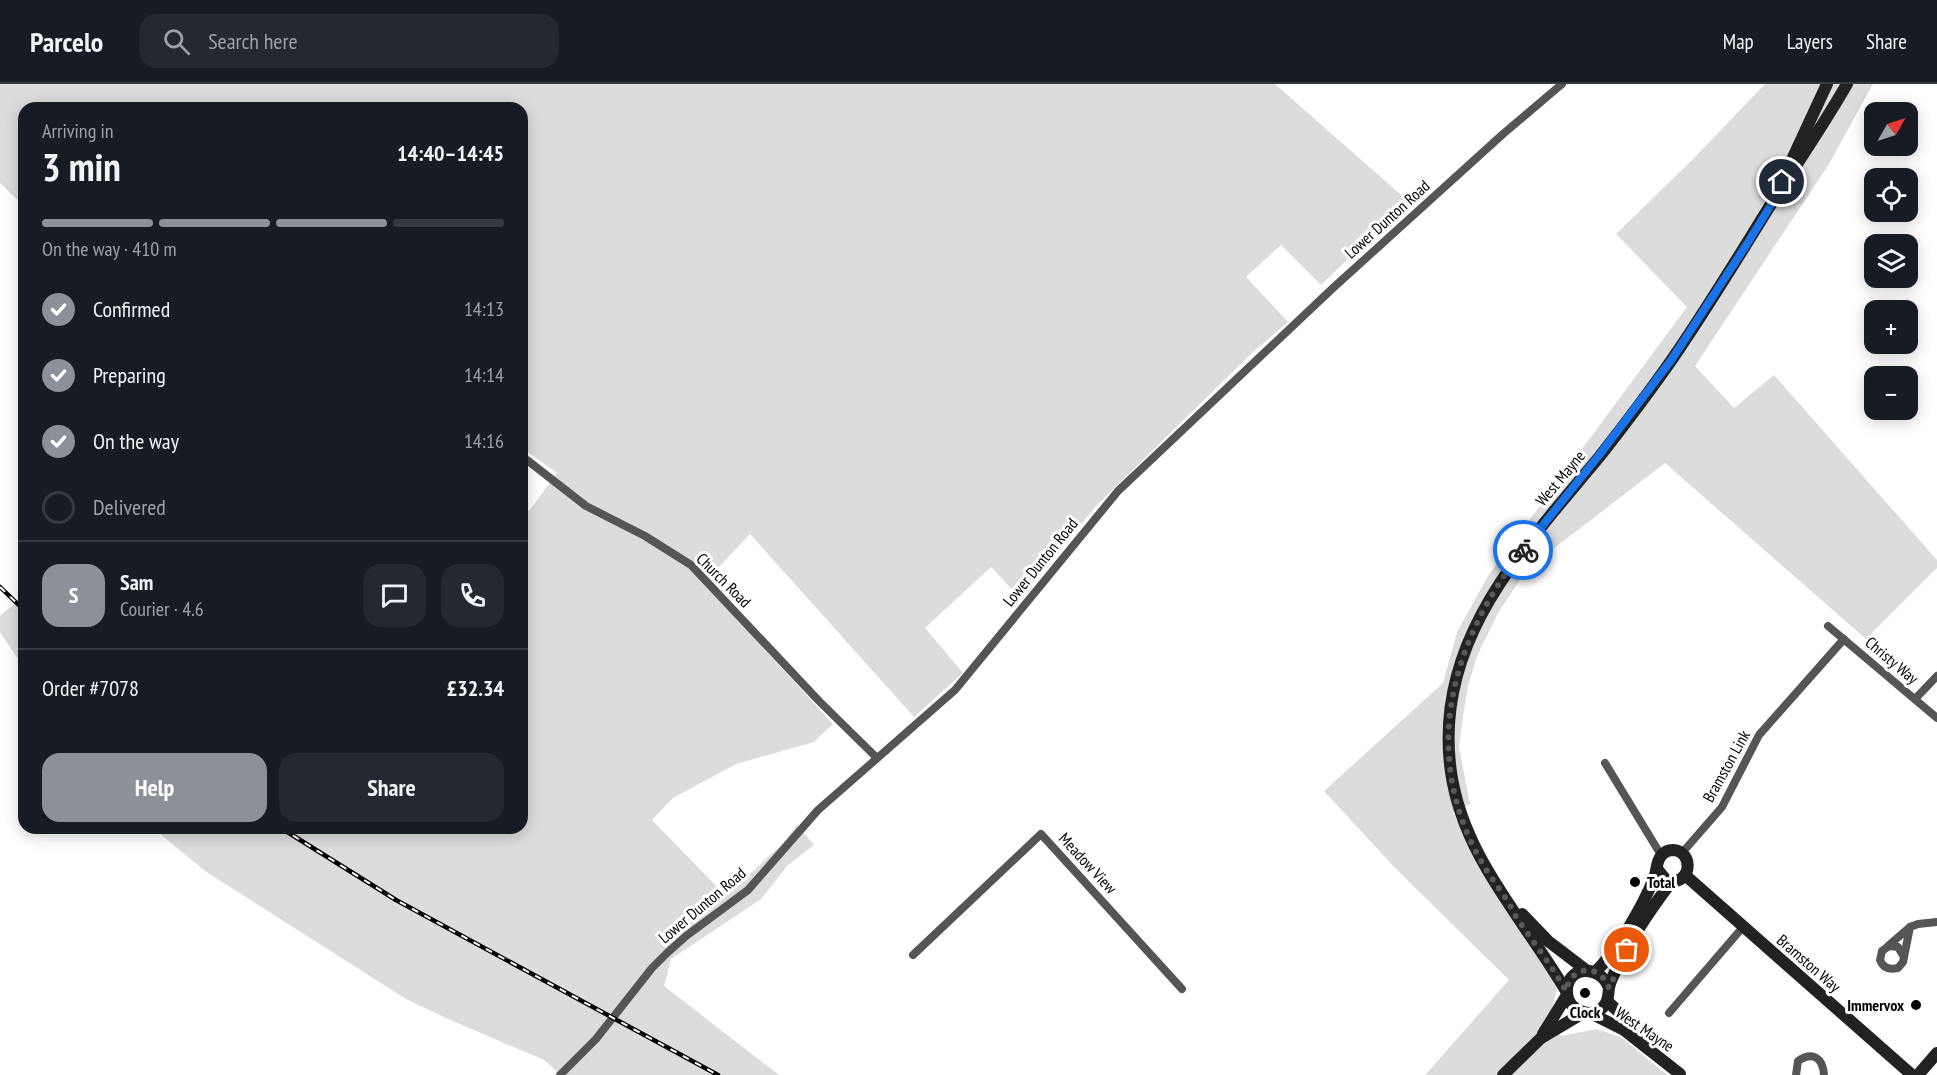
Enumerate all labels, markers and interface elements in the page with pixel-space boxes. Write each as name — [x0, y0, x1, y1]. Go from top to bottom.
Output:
search box — [139, 14, 559, 68]
text: Parcelo — [30, 23, 103, 60]
icon: search — [160, 25, 193, 58]
text: Search here — [208, 27, 298, 55]
text: Map — [1723, 28, 1754, 55]
text: Layers — [1787, 28, 1833, 55]
text: Share — [1866, 28, 1907, 55]
north arrow — [1864, 102, 1918, 156]
map controls — [1864, 102, 1918, 420]
text: Arriving in — [42, 118, 114, 144]
text: 14:40–14:45 — [397, 139, 504, 167]
text: 3 min — [42, 141, 121, 192]
pin — [1756, 156, 1807, 207]
icon: home — [1765, 165, 1798, 198]
button: locate — [1864, 168, 1918, 222]
street label: Lower Dunton Road — [1340, 176, 1434, 262]
button: layers — [1864, 234, 1918, 288]
text: On the way · 410 m — [42, 236, 177, 262]
icon: check — [42, 293, 75, 326]
text: Confirmed — [93, 295, 170, 323]
text: 14:13 — [464, 296, 504, 322]
button: + — [1864, 300, 1918, 354]
icon: check — [42, 359, 75, 392]
text: Preparing — [93, 361, 166, 389]
text: 14:14 — [464, 362, 504, 388]
button: − — [1864, 366, 1918, 420]
icon: check — [42, 425, 75, 458]
text: On the way — [93, 427, 179, 455]
text: 14:16 — [464, 428, 504, 454]
street label: West Mayne — [1531, 446, 1589, 510]
text: Delivered — [93, 493, 166, 521]
street label: Lower Dunton Road — [998, 514, 1082, 610]
courier — [1493, 520, 1553, 580]
icon: bike — [1507, 534, 1540, 567]
street label: Church Road — [692, 548, 756, 612]
button: chat — [363, 564, 426, 627]
button: phone — [441, 564, 504, 627]
text: Sam — [120, 568, 153, 596]
text: S — [69, 581, 78, 609]
text: Courier · 4.6 — [120, 596, 204, 622]
street label: Christy Way — [1861, 632, 1923, 688]
text: Order #7078 — [42, 674, 139, 702]
text: £32.34 — [447, 674, 504, 702]
street label: Bramston Link — [1698, 726, 1754, 805]
button: Help — [42, 753, 267, 822]
button: Share — [279, 753, 504, 822]
street label: Meadow View — [1055, 828, 1122, 898]
street label: Lower Dunton Road — [654, 863, 750, 947]
place label: Total — [1647, 872, 1675, 892]
marker: Total — [1628, 875, 1642, 889]
pin — [1601, 924, 1652, 975]
street label: Bramston Way — [1773, 930, 1845, 996]
icon: bag — [1610, 933, 1643, 966]
marker: Clock — [1578, 986, 1592, 1000]
place label: Immervox — [1847, 995, 1904, 1015]
marker: Immervox — [1909, 998, 1923, 1012]
place label: Clock — [1570, 1002, 1601, 1022]
street label: West Mayne — [1612, 1002, 1678, 1056]

